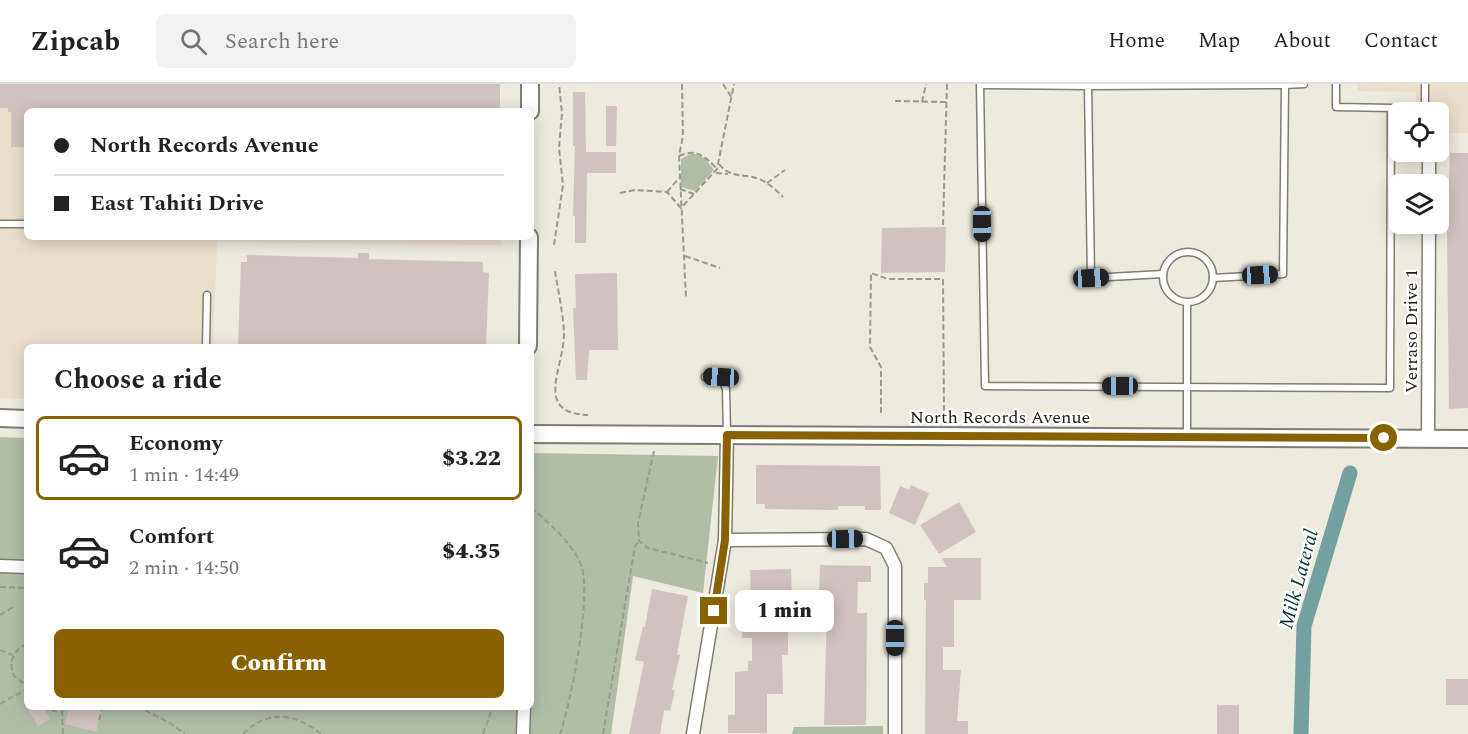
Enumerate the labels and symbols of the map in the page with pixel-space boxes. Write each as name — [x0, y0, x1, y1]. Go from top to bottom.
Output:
car — [973, 206, 991, 242]
car — [1242, 265, 1278, 285]
car — [1073, 268, 1109, 288]
street label: Verraso Drive 1 — [1398, 269, 1425, 393]
car — [703, 367, 739, 387]
car — [1102, 377, 1138, 395]
street label: North Records Avenue — [910, 404, 1090, 431]
route start — [1370, 424, 1397, 451]
water label: Milk Lateral — [1271, 526, 1327, 632]
car — [827, 530, 863, 548]
callout: 1 min — [735, 590, 834, 632]
route end — [700, 597, 727, 624]
car — [886, 620, 904, 656]

